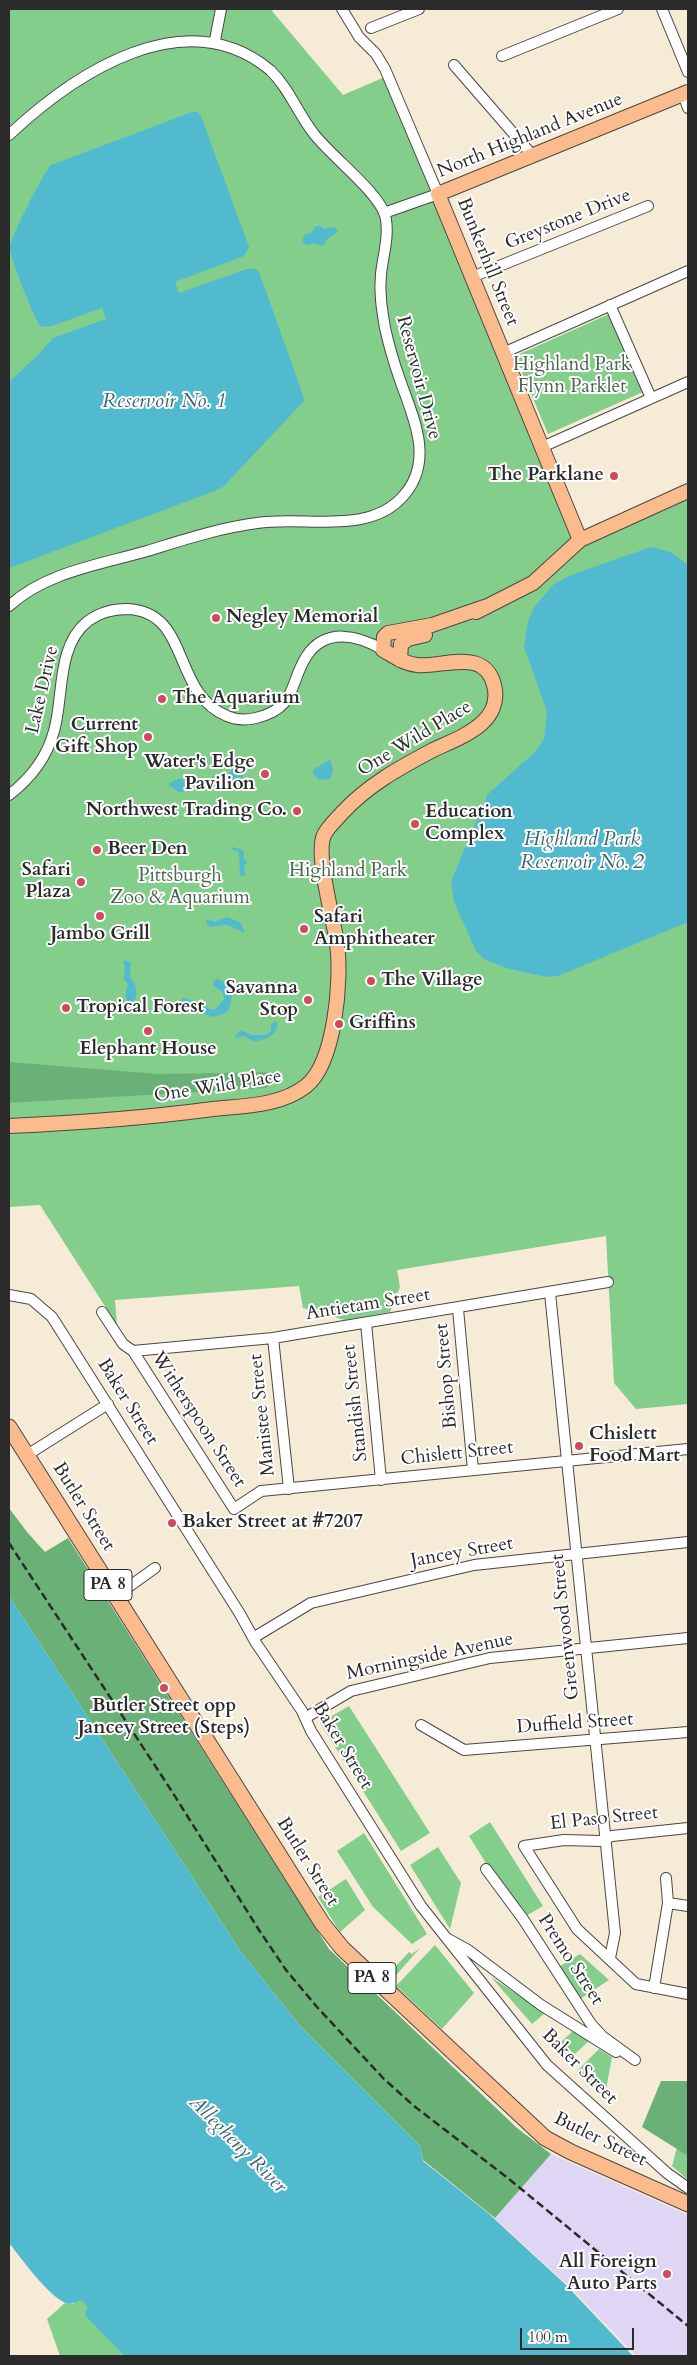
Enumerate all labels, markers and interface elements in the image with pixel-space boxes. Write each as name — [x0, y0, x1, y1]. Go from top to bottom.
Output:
street label: North Highland Avenue — [434, 88, 626, 184]
street label: Greystone Drive — [502, 184, 634, 256]
street label: Bunkerhill Street — [451, 195, 523, 329]
street label: Reservoir Drive — [391, 314, 445, 442]
park label: Highland Park Flynn Parklet — [513, 355, 631, 399]
water label: Reservoir No. 1 — [102, 390, 226, 414]
place label: The Parklane — [487, 465, 604, 487]
marker: The Parklane — [608, 470, 620, 482]
place label: Negley Memorial — [226, 607, 378, 629]
marker: Negley Memorial — [210, 612, 222, 624]
street label: Lake Drive — [22, 644, 64, 736]
place label: The Aquarium — [172, 688, 300, 710]
marker: The Aquarium — [156, 693, 168, 705]
street label: One Wild Place — [354, 696, 476, 782]
place label: Current Gift Shop — [55, 715, 138, 759]
marker: Current Gift Shop — [142, 731, 154, 743]
place label: Water's Edge Pavilion — [144, 752, 255, 796]
marker: Water's Edge Pavilion — [259, 768, 271, 780]
place label: Northwest Trading Co. — [86, 800, 287, 822]
place label: Education Complex — [425, 802, 513, 846]
marker: Northwest Trading Co. — [291, 805, 303, 817]
marker: Education Complex — [409, 818, 421, 830]
water label: Highland Park Reservoir No. 2 — [520, 828, 644, 875]
place label: Beer Den — [107, 839, 188, 861]
marker: Beer Den — [91, 844, 103, 856]
place label: Safari Plaza — [22, 860, 71, 904]
park label: Highland Park — [289, 861, 407, 883]
park label: Pittsburgh Zoo & Aquarium — [110, 866, 250, 910]
marker: Safari Plaza — [75, 876, 87, 888]
place label: Safari Amphitheater — [314, 907, 435, 951]
marker: Jambo Grill — [94, 910, 106, 922]
marker: Safari Amphitheater — [298, 923, 310, 935]
place label: Jambo Grill — [50, 924, 150, 946]
place label: The Village — [381, 970, 483, 992]
marker: The Village — [365, 975, 377, 987]
place label: Savanna Stop — [226, 978, 298, 1022]
marker: Savanna Stop — [302, 994, 314, 1006]
place label: Tropical Forest — [76, 997, 204, 1019]
marker: Tropical Forest — [60, 1002, 72, 1014]
place label: Griffins — [349, 1013, 416, 1035]
marker: Griffins — [333, 1018, 345, 1030]
marker: Elephant House — [142, 1025, 154, 1037]
place label: Elephant House — [79, 1039, 217, 1061]
street label: One Wild Place — [153, 1066, 283, 1108]
street label: Antietam Street — [304, 1284, 432, 1326]
street label: Bishop Street — [431, 1322, 463, 1430]
street label: Standish Street — [339, 1343, 373, 1463]
street label: Witherspoon Street — [146, 1348, 250, 1492]
street label: Manistee Street — [245, 1353, 281, 1477]
street label: Baker Street — [91, 1355, 163, 1449]
place label: Chislett Food Mart — [589, 1424, 680, 1468]
street label: Chislett Street — [400, 1437, 514, 1471]
marker: Chislett Food Mart — [573, 1440, 585, 1452]
street label: Butler Street — [47, 1458, 119, 1556]
place label: Baker Street at #7207 — [182, 1512, 363, 1534]
marker: Baker Street at #7207 — [166, 1517, 178, 1529]
street label: Jancey Street — [409, 1533, 515, 1573]
street label: Greenwood Street — [547, 1553, 585, 1701]
road number: PA 8 — [84, 1570, 132, 1600]
street label: Morningside Avenue — [345, 1628, 515, 1686]
marker: Butler Street opp Jancey Street (Steps) — [158, 1682, 170, 1694]
place label: Butler Street opp Jancey Street (Steps) — [78, 1696, 250, 1740]
street label: Baker Street — [307, 1698, 377, 1794]
street label: Duffield Street — [516, 1709, 634, 1739]
street label: El Paso Street — [549, 1802, 659, 1836]
street label: Butler Street — [271, 1813, 343, 1911]
street label: Premo Street — [532, 1910, 608, 2010]
road number: PA 8 — [348, 1962, 396, 1994]
street label: Baker Street — [536, 2024, 622, 2110]
water label: Allegheny River — [183, 2091, 291, 2199]
street label: Butler Street — [550, 2108, 650, 2172]
place label: All Foreign Auto Parts — [559, 2252, 657, 2296]
marker: All Foreign Auto Parts — [661, 2268, 673, 2280]
scale bar — [522, 2318, 636, 2350]
text: 100 m — [528, 2327, 568, 2347]

